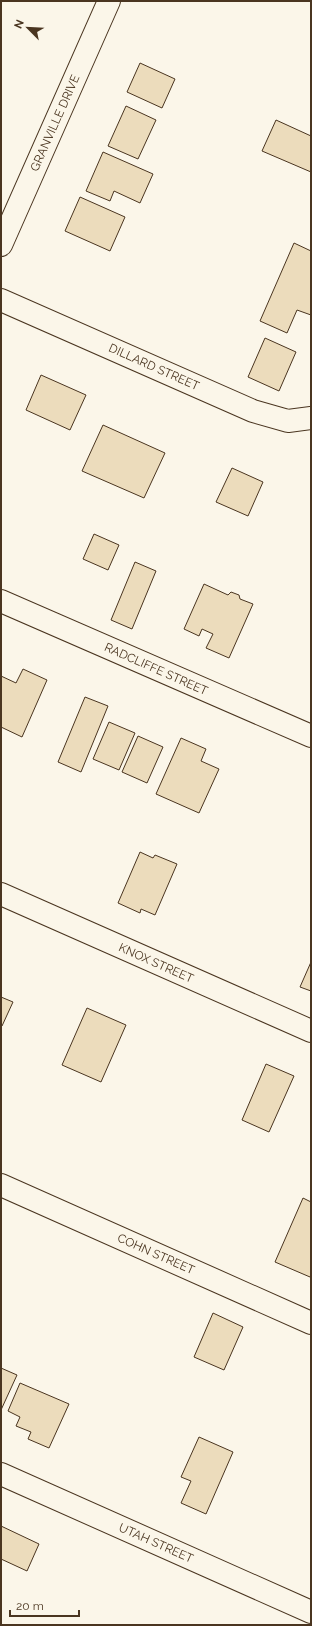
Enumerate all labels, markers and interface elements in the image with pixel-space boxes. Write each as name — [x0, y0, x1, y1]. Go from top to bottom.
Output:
north arrow — [8, 8, 48, 48]
text: N — [12, 18, 27, 31]
street label: GRANVILLE DRIVE — [27, 73, 83, 173]
street label: DILLARD STREET — [107, 341, 202, 393]
street label: RADCLIFFE STREET — [102, 640, 210, 698]
street label: KNOX STREET — [116, 940, 196, 986]
street label: COHN STREET — [115, 1231, 197, 1277]
street label: UTAH STREET — [117, 1520, 196, 1566]
scale bar — [10, 1592, 79, 1618]
text: 20 m — [16, 1599, 44, 1613]

